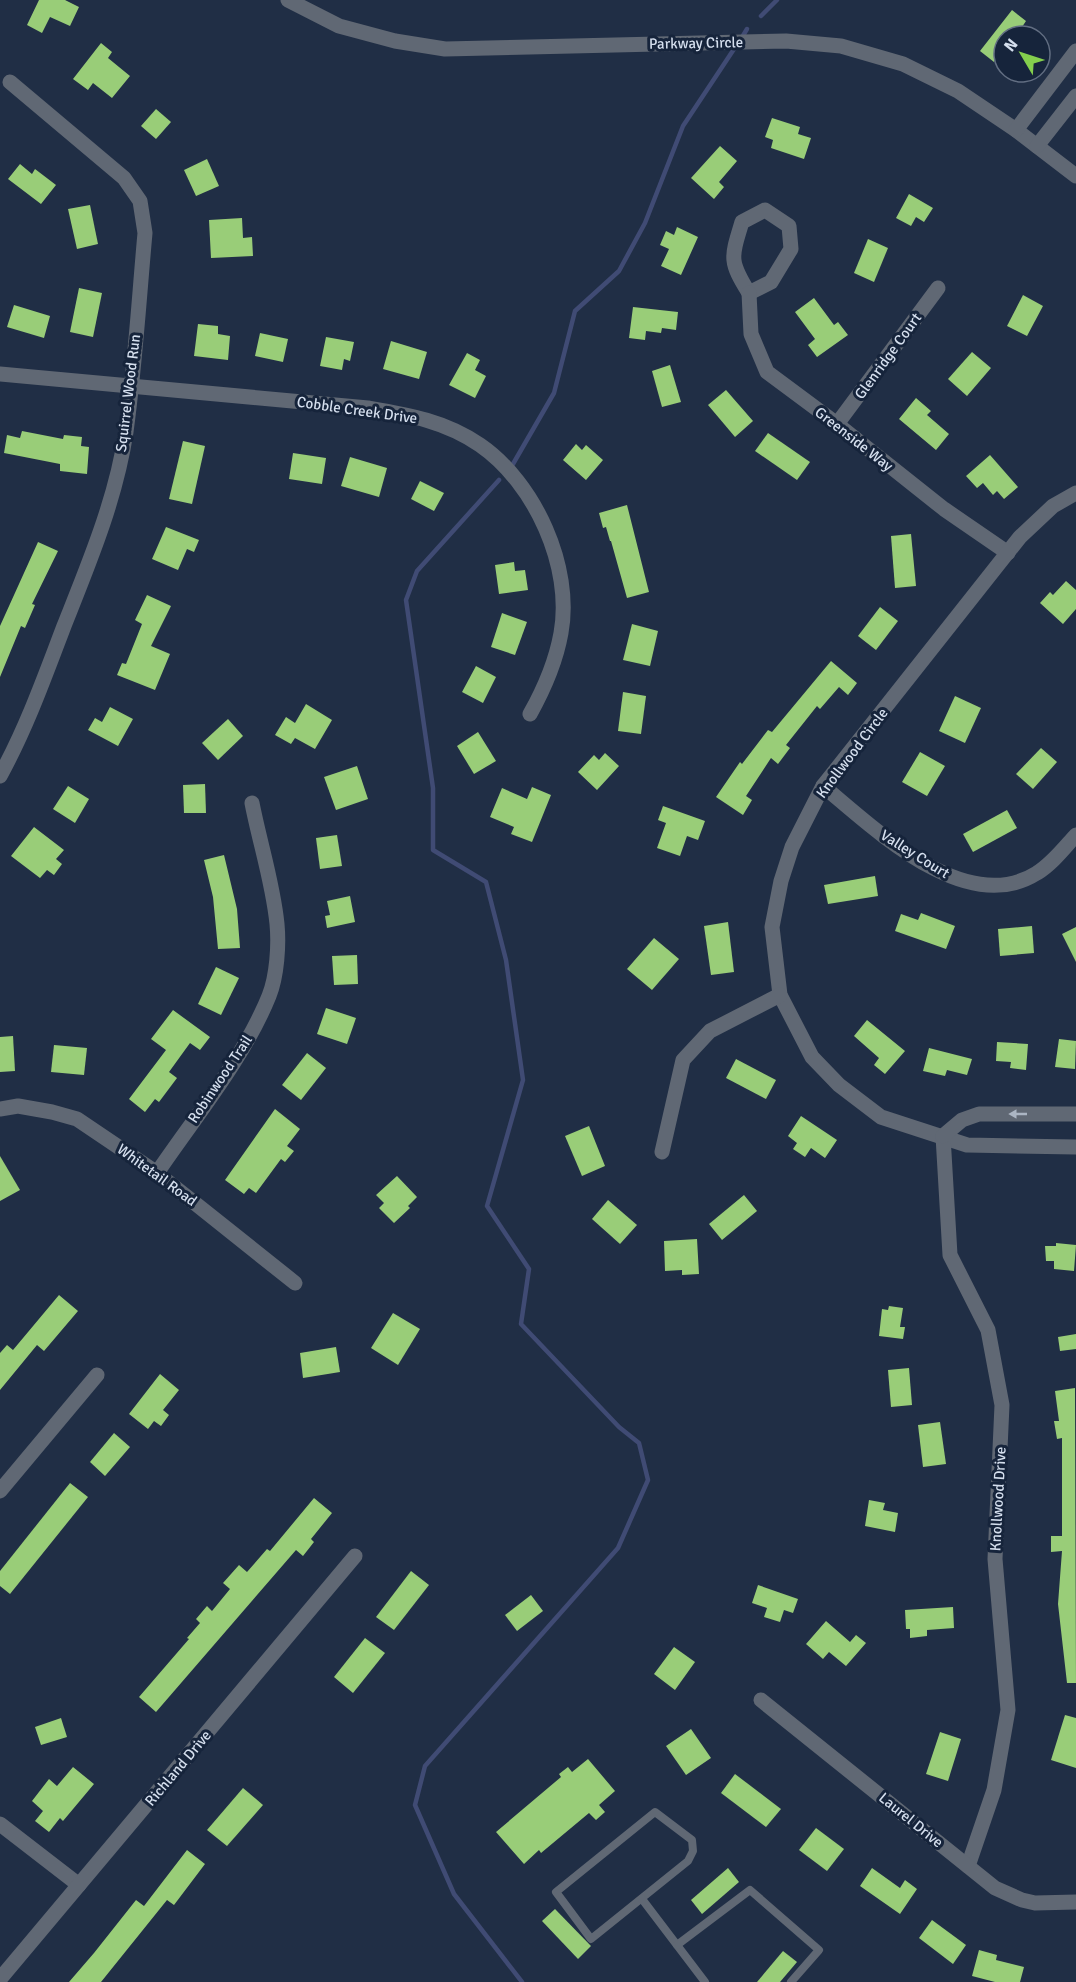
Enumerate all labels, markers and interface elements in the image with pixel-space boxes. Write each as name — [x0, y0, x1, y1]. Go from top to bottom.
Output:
north arrow — [992, 24, 1052, 84]
street label: Parkway Circle — [649, 33, 743, 53]
text: N — [1000, 35, 1022, 56]
street label: Glenridge Court — [851, 309, 925, 403]
street label: Squirrel Wood Run — [112, 333, 144, 453]
street label: Cobble Creek Drive — [296, 393, 418, 427]
street label: Greenside Way — [811, 403, 897, 475]
street label: Knollwood Circle — [812, 704, 892, 802]
street label: Valley Court — [877, 826, 953, 882]
street label: Robinwood Trail — [184, 1032, 256, 1126]
one-way arrow — [1008, 1109, 1027, 1119]
street label: Whitetail Road — [114, 1140, 200, 1210]
street label: Knollwood Drive — [986, 1446, 1010, 1552]
street label: Richland Drive — [141, 1726, 215, 1810]
street label: Laurel Drive — [875, 1789, 947, 1851]

